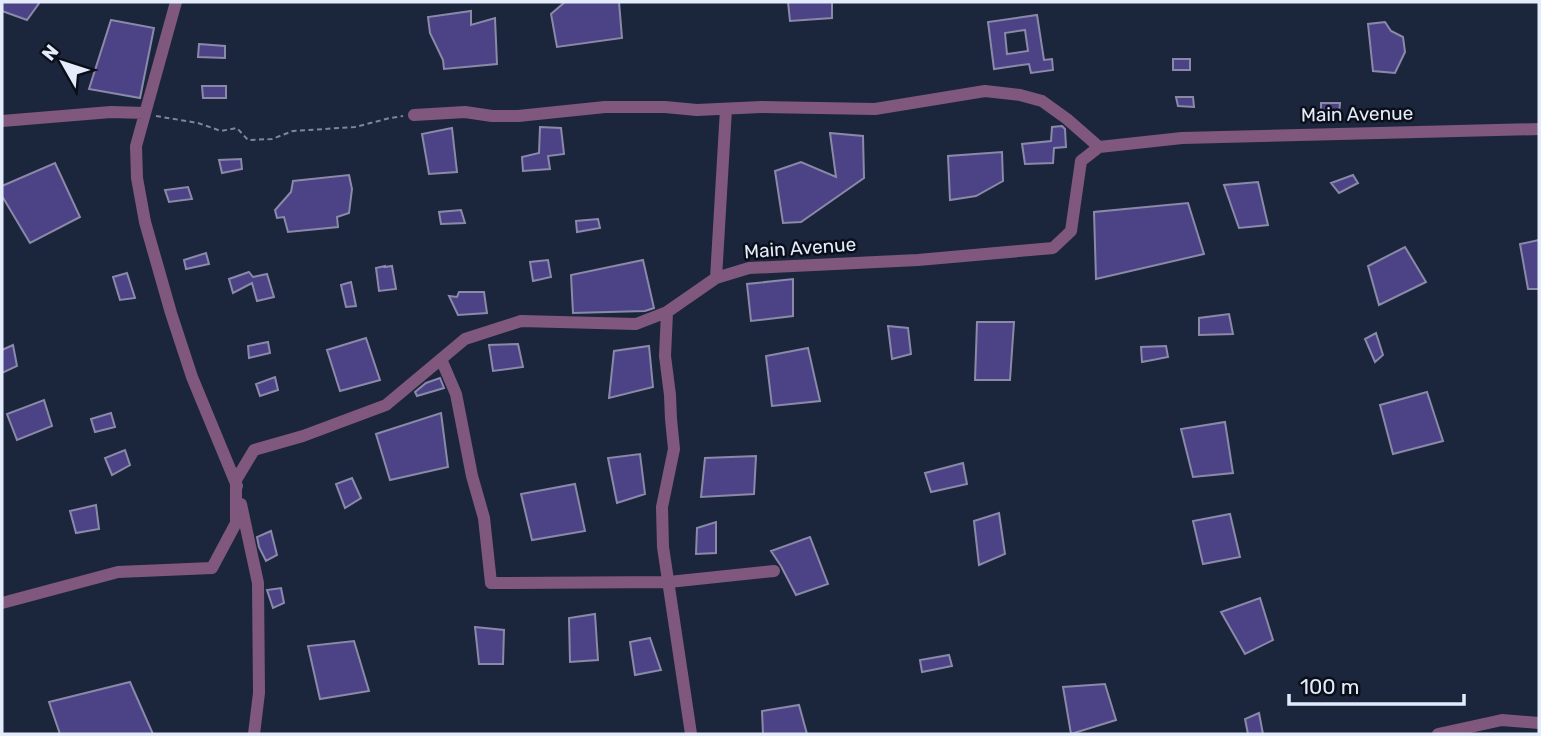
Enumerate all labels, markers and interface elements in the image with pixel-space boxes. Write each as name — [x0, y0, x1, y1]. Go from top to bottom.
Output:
north arrow — [28, 28, 98, 98]
text: N — [37, 40, 63, 65]
street label: Main Avenue — [1301, 102, 1413, 126]
street label: Main Avenue — [743, 233, 857, 263]
scale bar — [1289, 662, 1464, 706]
text: 100 m — [1300, 674, 1359, 699]

